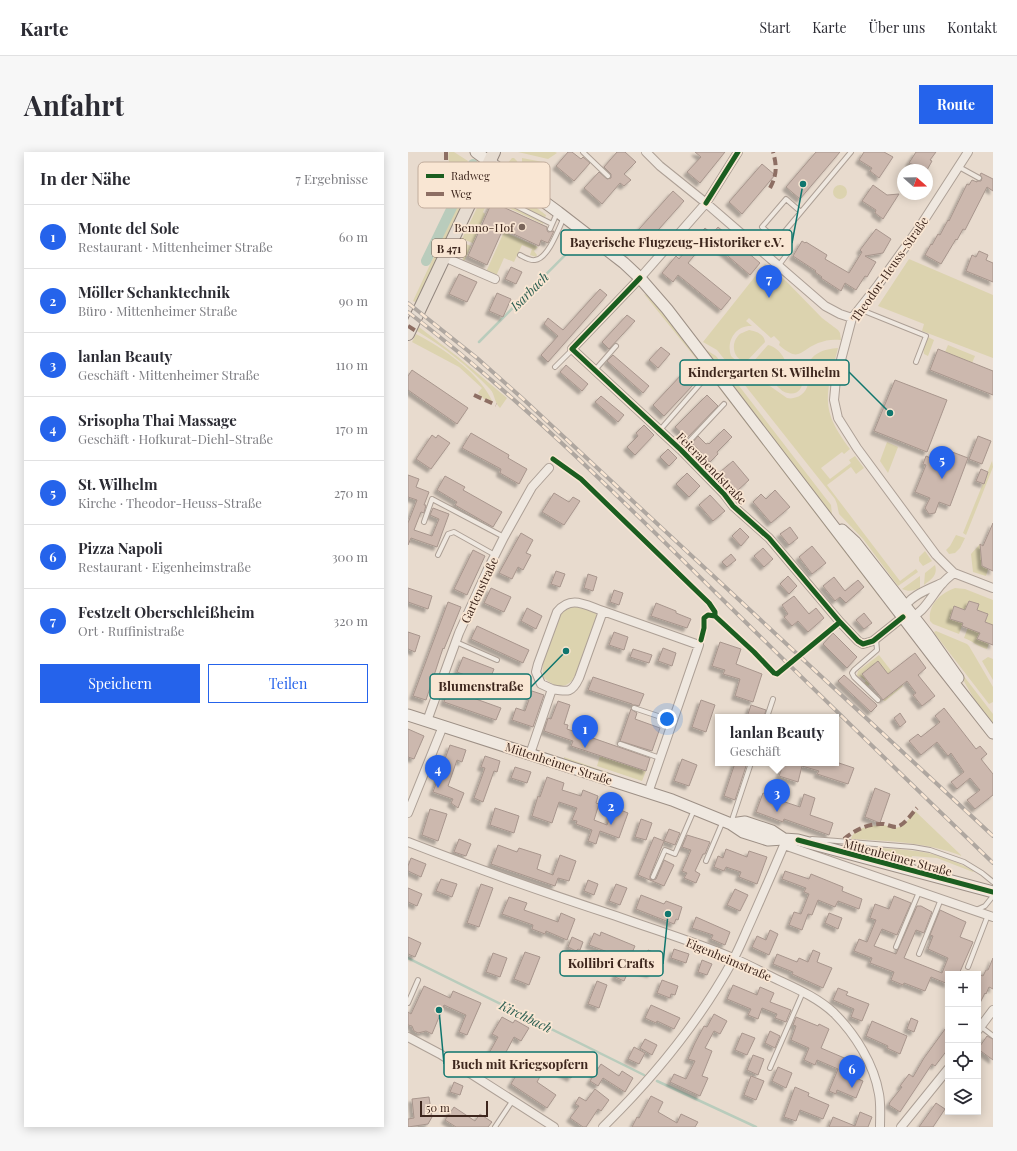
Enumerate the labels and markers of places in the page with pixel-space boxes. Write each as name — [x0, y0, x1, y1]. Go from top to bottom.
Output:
place label: Benno-Hof — [454, 219, 515, 235]
marker: Benno-Hof — [517, 222, 527, 232]
callout: Bayerische Flugzeug-Historiker e.V. — [561, 230, 792, 255]
pin: 7 — [756, 265, 782, 298]
callout: Kindergarten St. Wilhelm — [680, 360, 849, 385]
pin: 5 — [929, 446, 955, 479]
callout: Blumenstraße — [430, 674, 531, 699]
pin: 1 — [572, 715, 598, 748]
pin: 4 — [425, 755, 451, 788]
pin: 3 — [764, 779, 790, 812]
pin: 2 — [598, 792, 624, 825]
callout: Kollibri Crafts — [560, 951, 663, 976]
callout: Buch mit Kriegsopfern — [444, 1052, 597, 1077]
pin: 6 — [839, 1055, 865, 1088]

